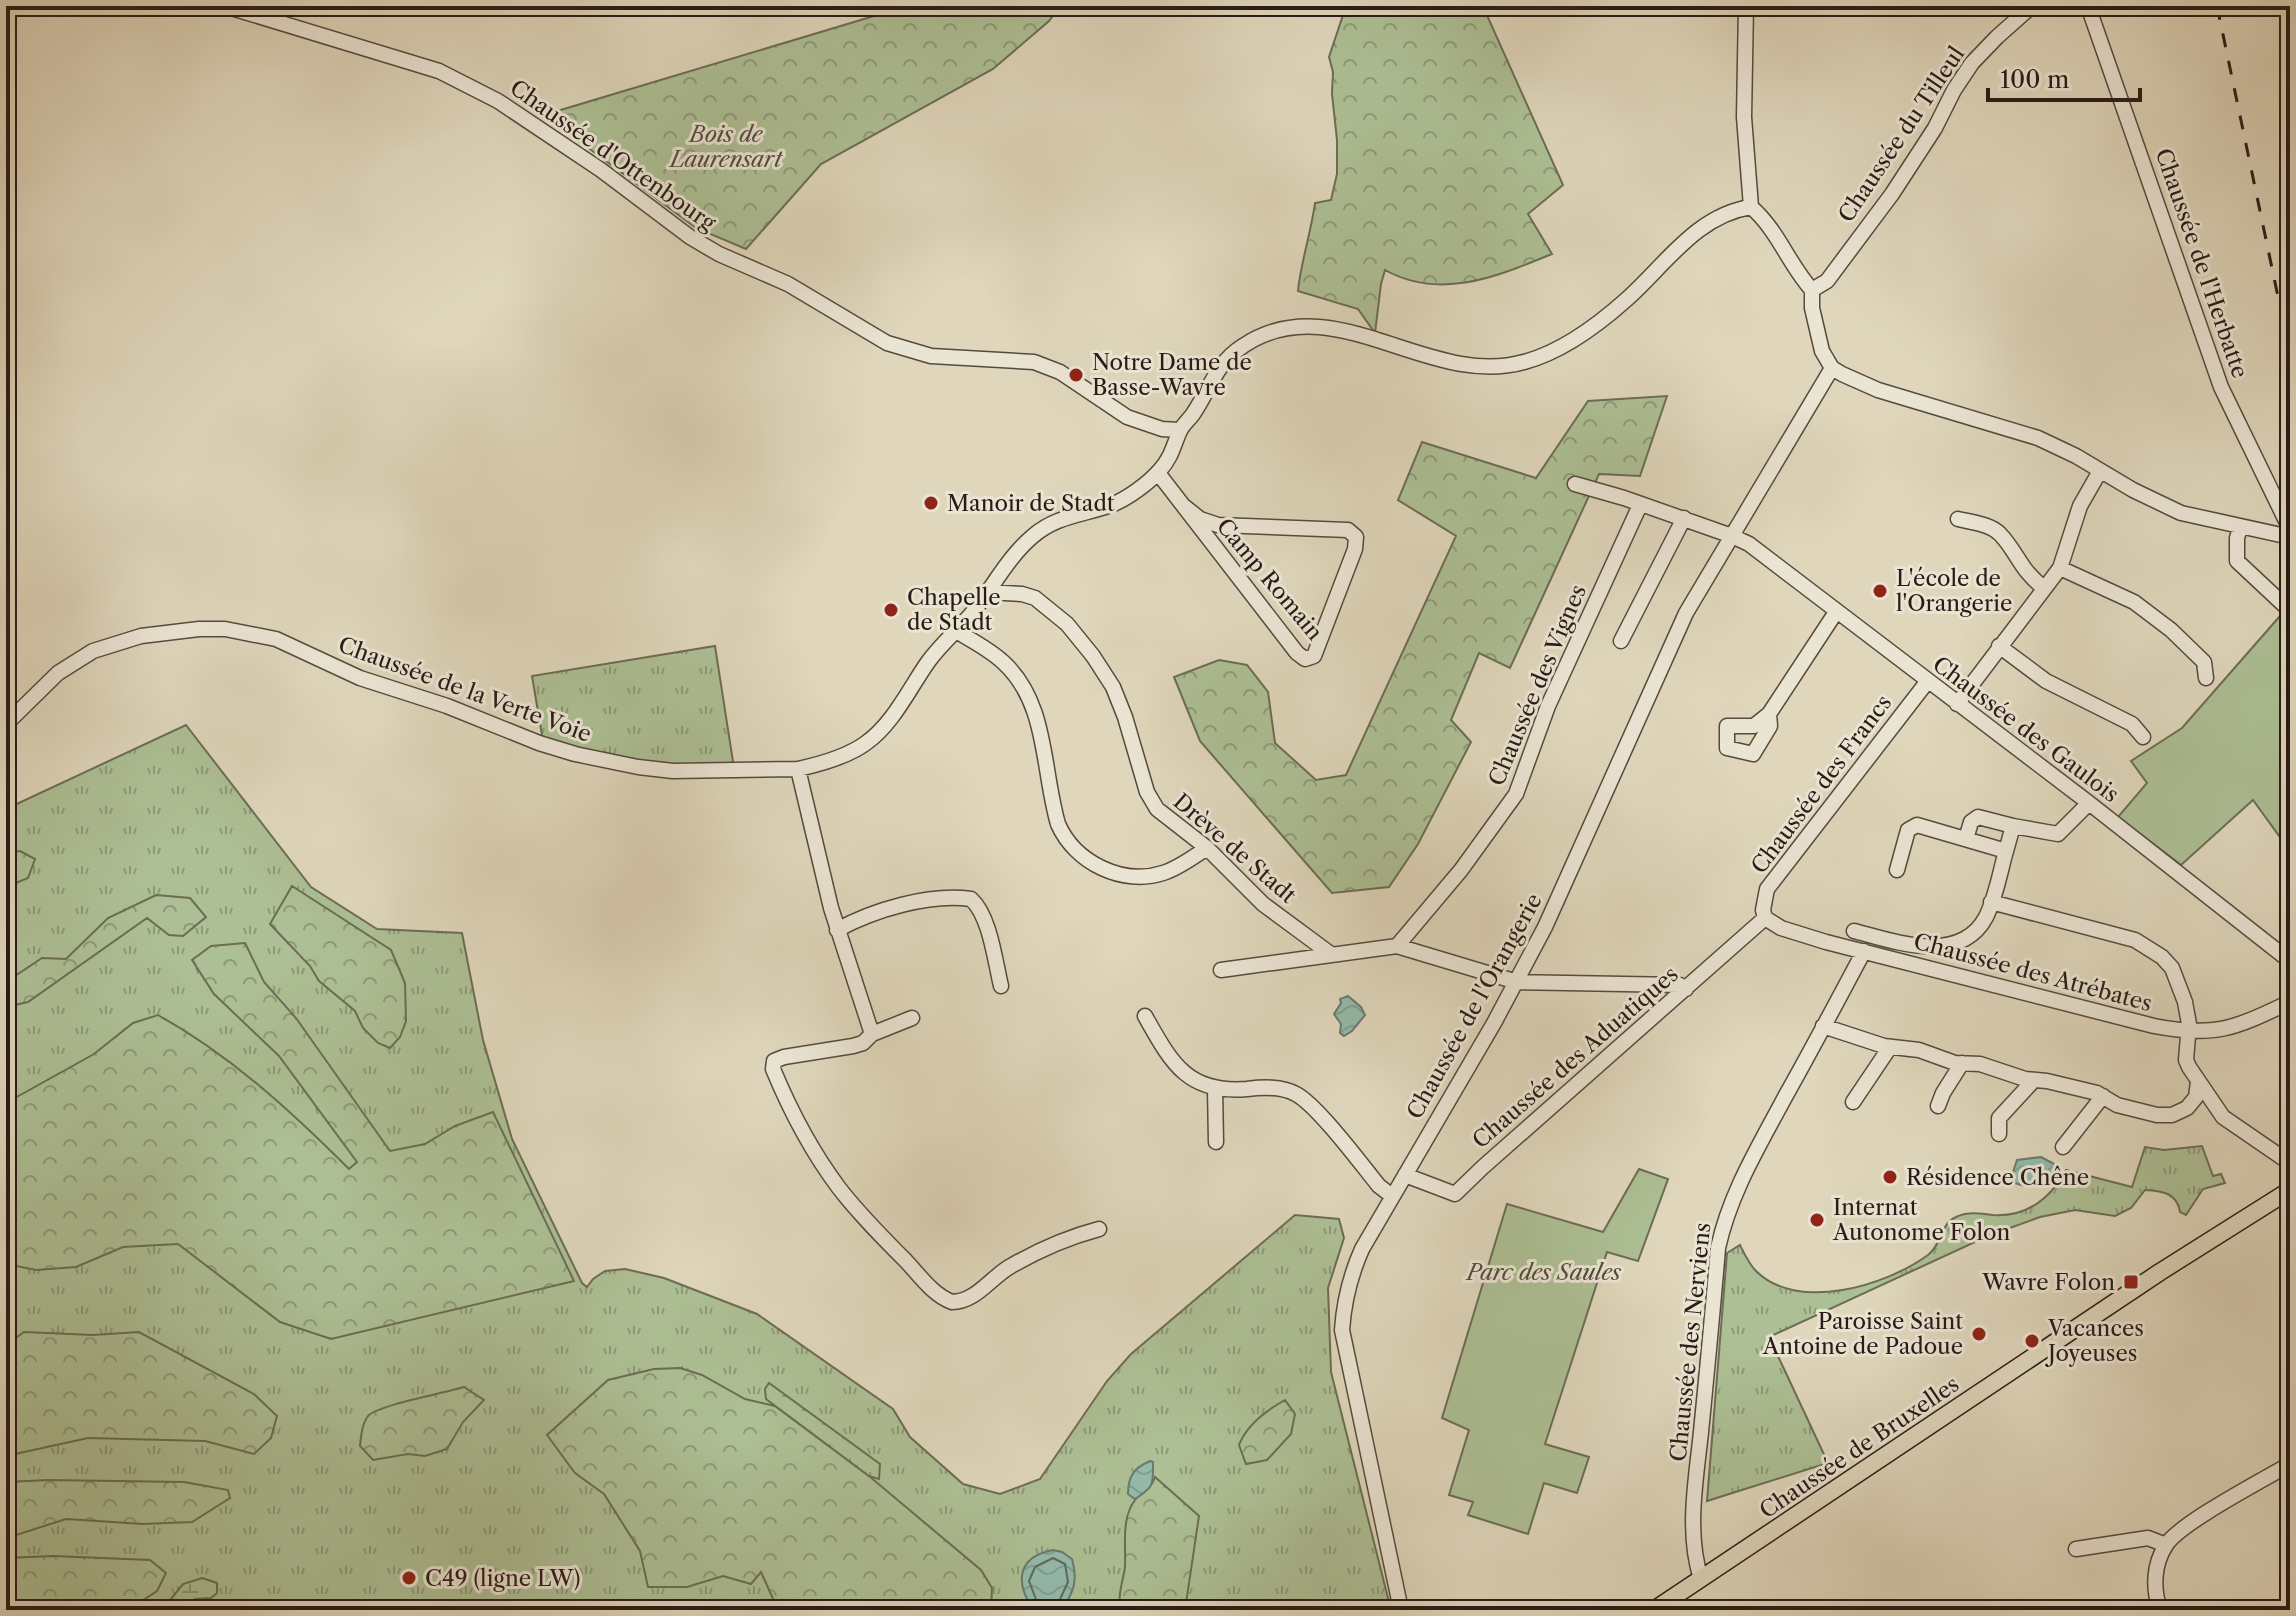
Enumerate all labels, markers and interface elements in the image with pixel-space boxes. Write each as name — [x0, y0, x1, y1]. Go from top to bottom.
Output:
street label: Chaussée du Tilleul — [1833, 41, 1970, 227]
scale bar — [1988, 52, 2140, 102]
text: 100 m — [2000, 65, 2069, 94]
street label: Chaussée d'Ottenbourg — [505, 74, 721, 237]
park label: Bois de Laurensart — [668, 121, 783, 173]
street label: Chaussée de l'Herbatte — [2150, 145, 2254, 382]
place label: Notre Dame de Basse-Wavre — [1092, 349, 1252, 401]
marker: Notre Dame de Basse-Wavre — [1067, 366, 1085, 384]
place label: Manoir de Stadt — [947, 490, 1115, 517]
marker: Manoir de Stadt — [922, 494, 940, 512]
street label: Camp Romain — [1211, 513, 1328, 646]
place label: L'école de l'Orangerie — [1896, 565, 2012, 617]
street label: Chaussée des Vignes — [1483, 581, 1592, 790]
marker: L'école de l'Orangerie — [1871, 582, 1889, 600]
place label: Chapelle de Stadt — [907, 584, 1001, 636]
marker: Chapelle de Stadt — [882, 601, 900, 619]
street label: Chaussée de la Verte Voie — [335, 631, 595, 748]
street label: Chaussée des Gaulois — [1927, 651, 2124, 808]
street label: Chaussée des Francs — [1745, 690, 1897, 879]
street label: Drève de Stadt — [1168, 788, 1302, 909]
street label: Chaussée de l'Orangerie — [1401, 889, 1548, 1124]
street label: Chaussée des Atrébates — [1911, 928, 2155, 1017]
street label: Chaussée des Aduatiques — [1467, 961, 1684, 1154]
place label: Résidence Chêne — [1906, 1164, 2089, 1191]
marker: Résidence Chêne — [1881, 1168, 1899, 1186]
place label: Internat Autonome Folon — [1832, 1194, 2011, 1246]
marker: Internat Autonome Folon — [1808, 1211, 1826, 1229]
street label: Chaussée des Nerviens — [1665, 1221, 1716, 1463]
park label: Parc des Saules — [1465, 1259, 1622, 1286]
place label: Wavre Folon — [1981, 1269, 2115, 1296]
marker: Wavre Folon — [2122, 1273, 2140, 1291]
place label: Paroisse Saint Antoine de Padoue — [1762, 1308, 1963, 1360]
place label: Vacances Joyeuses — [2045, 1315, 2144, 1367]
marker: Paroisse Saint Antoine de Padoue — [1970, 1325, 1988, 1343]
marker: Vacances Joyeuses — [2023, 1332, 2041, 1350]
street label: Chaussée de Bruxelles — [1754, 1371, 1964, 1524]
place label: C49 (ligne LW) — [425, 1565, 580, 1592]
marker: C49 (ligne LW) — [400, 1569, 418, 1587]

